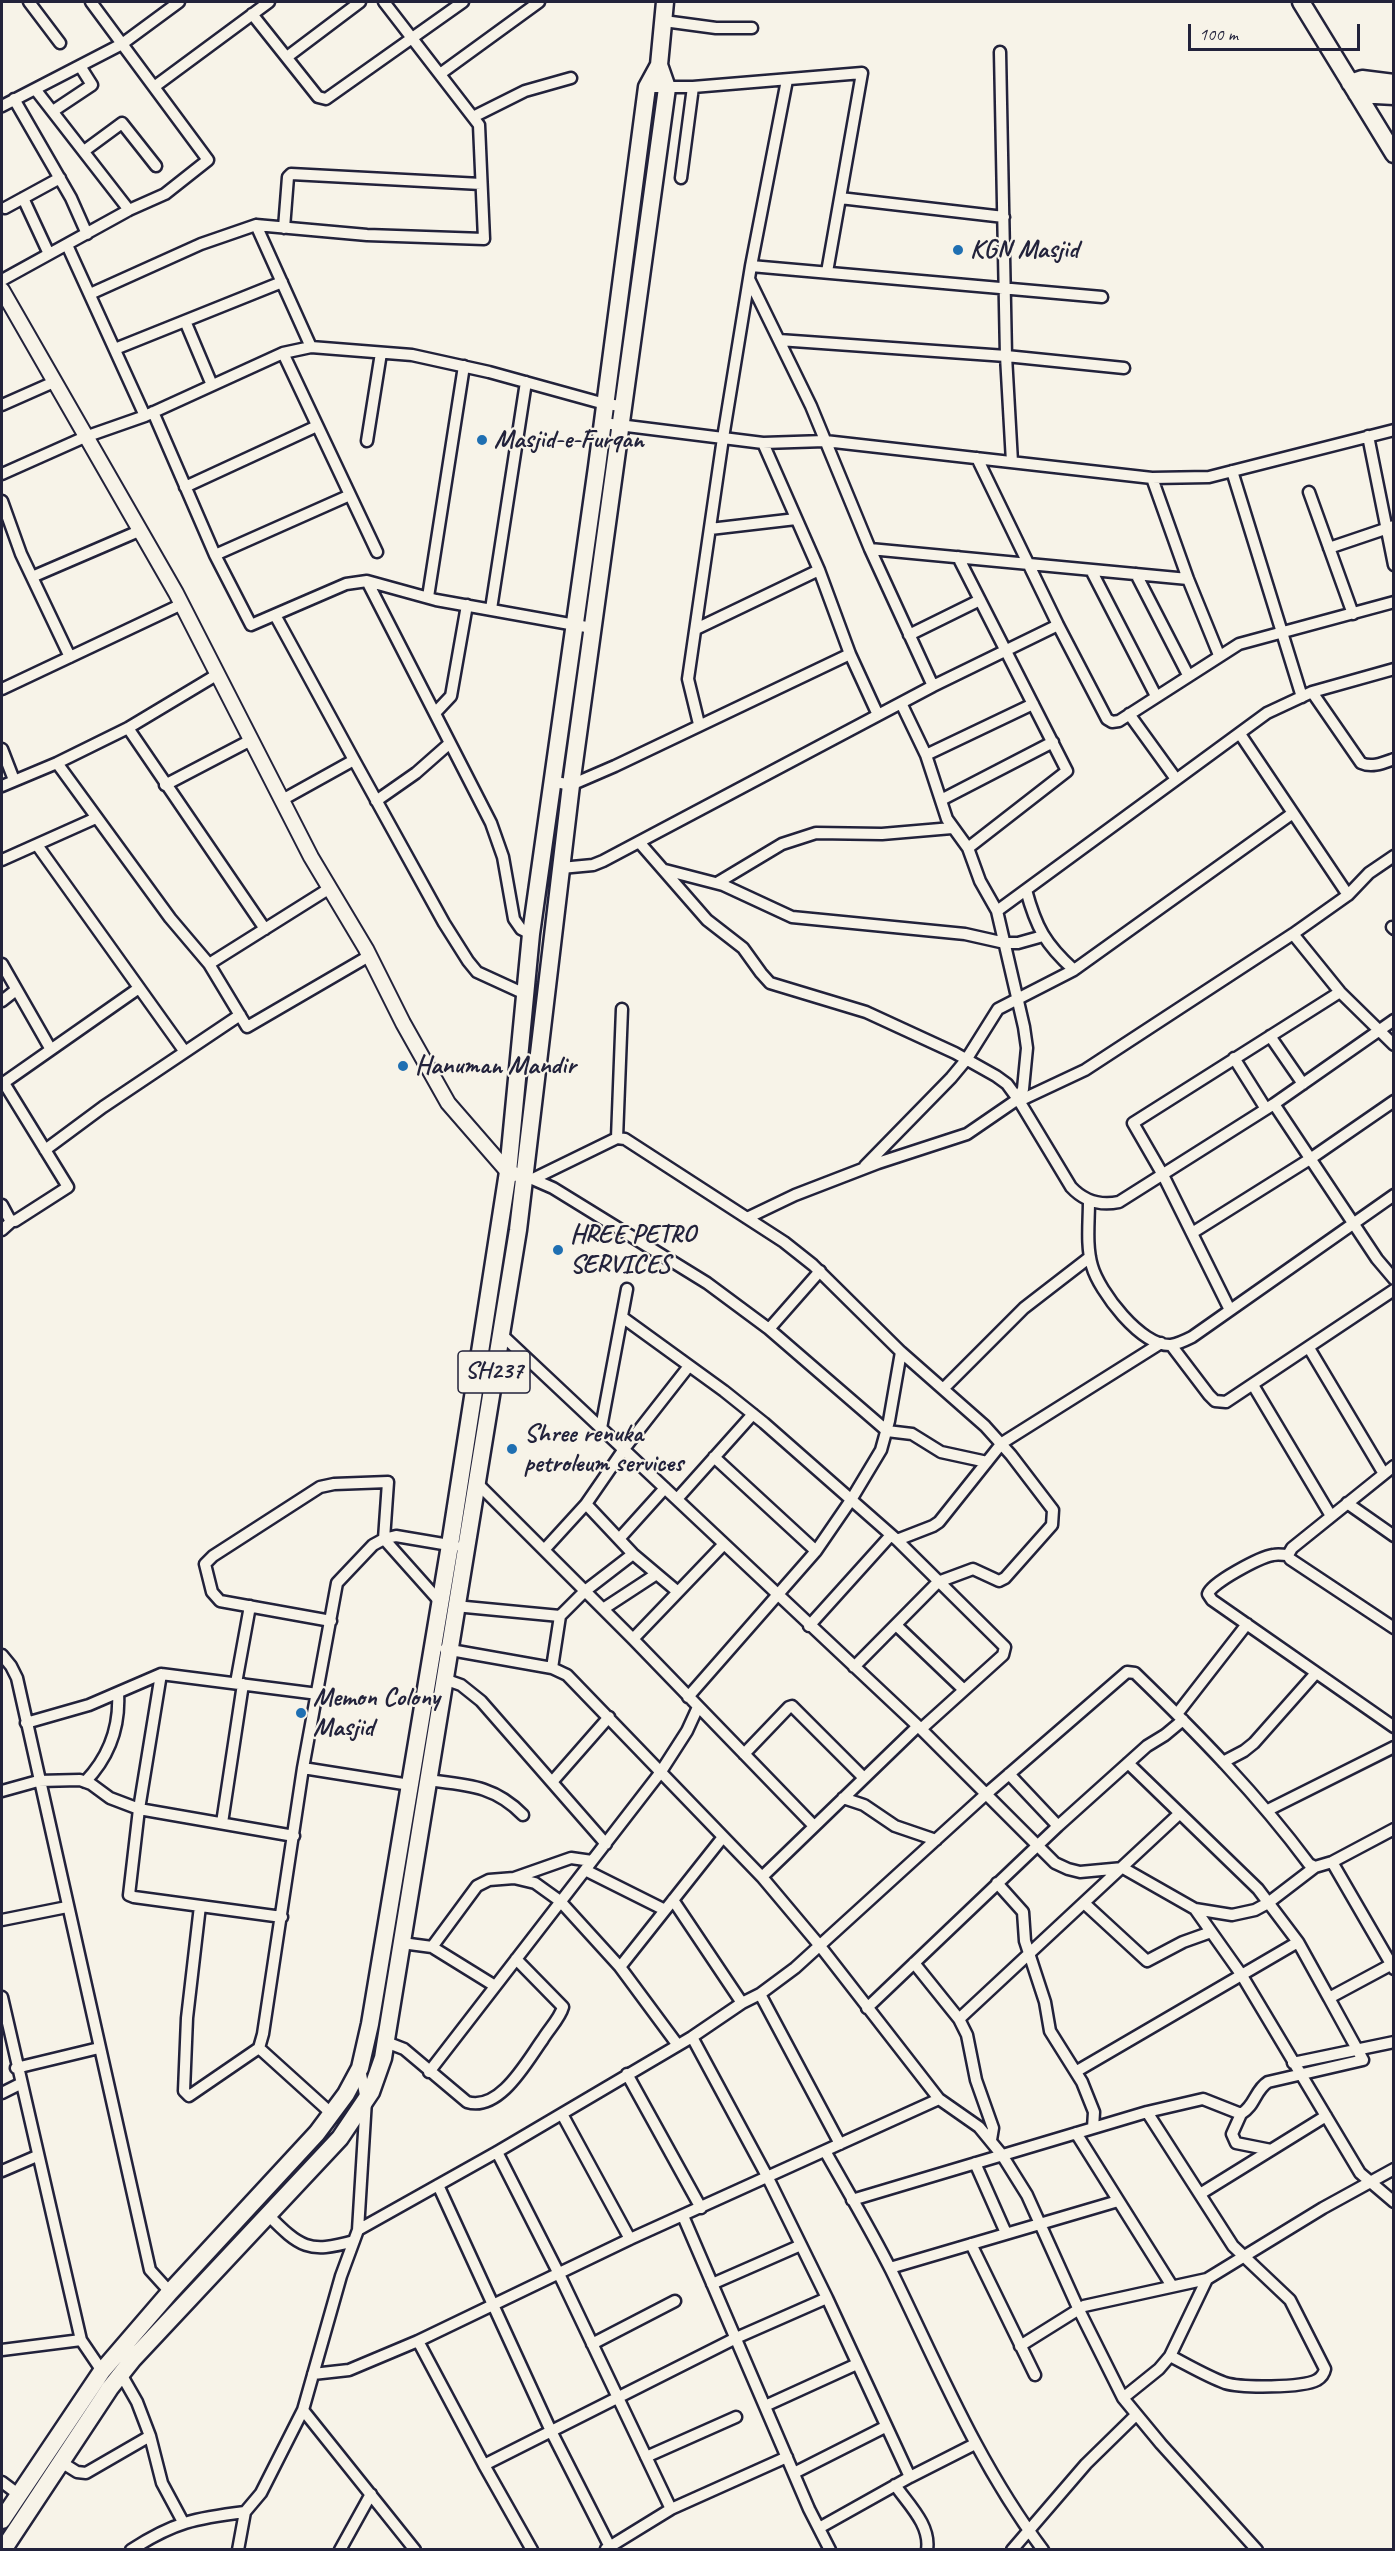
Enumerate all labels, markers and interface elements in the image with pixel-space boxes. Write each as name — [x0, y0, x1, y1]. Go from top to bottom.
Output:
scale bar — [1191, 12, 1364, 50]
text: 100 m — [1199, 23, 1238, 45]
place label: KGN Masjid — [970, 234, 1078, 266]
marker: KGN Masjid — [951, 243, 965, 257]
place label: Masjid-e-Furqan — [494, 424, 644, 456]
marker: Masjid-e-Furqan — [475, 433, 489, 447]
place label: Hanuman Mandir — [415, 1050, 575, 1082]
marker: Hanuman Mandir — [396, 1059, 410, 1073]
place label: HREE PETRO SERVICES — [570, 1219, 695, 1280]
marker: HREE PETRO SERVICES — [551, 1243, 565, 1257]
road number: SH237 — [458, 1351, 530, 1393]
place label: Shree renuka petroleum services — [524, 1418, 683, 1480]
marker: Shree renuka petroleum services — [505, 1442, 519, 1456]
place label: Memon Colony Masjid — [313, 1682, 440, 1744]
marker: Memon Colony Masjid — [294, 1706, 308, 1720]

